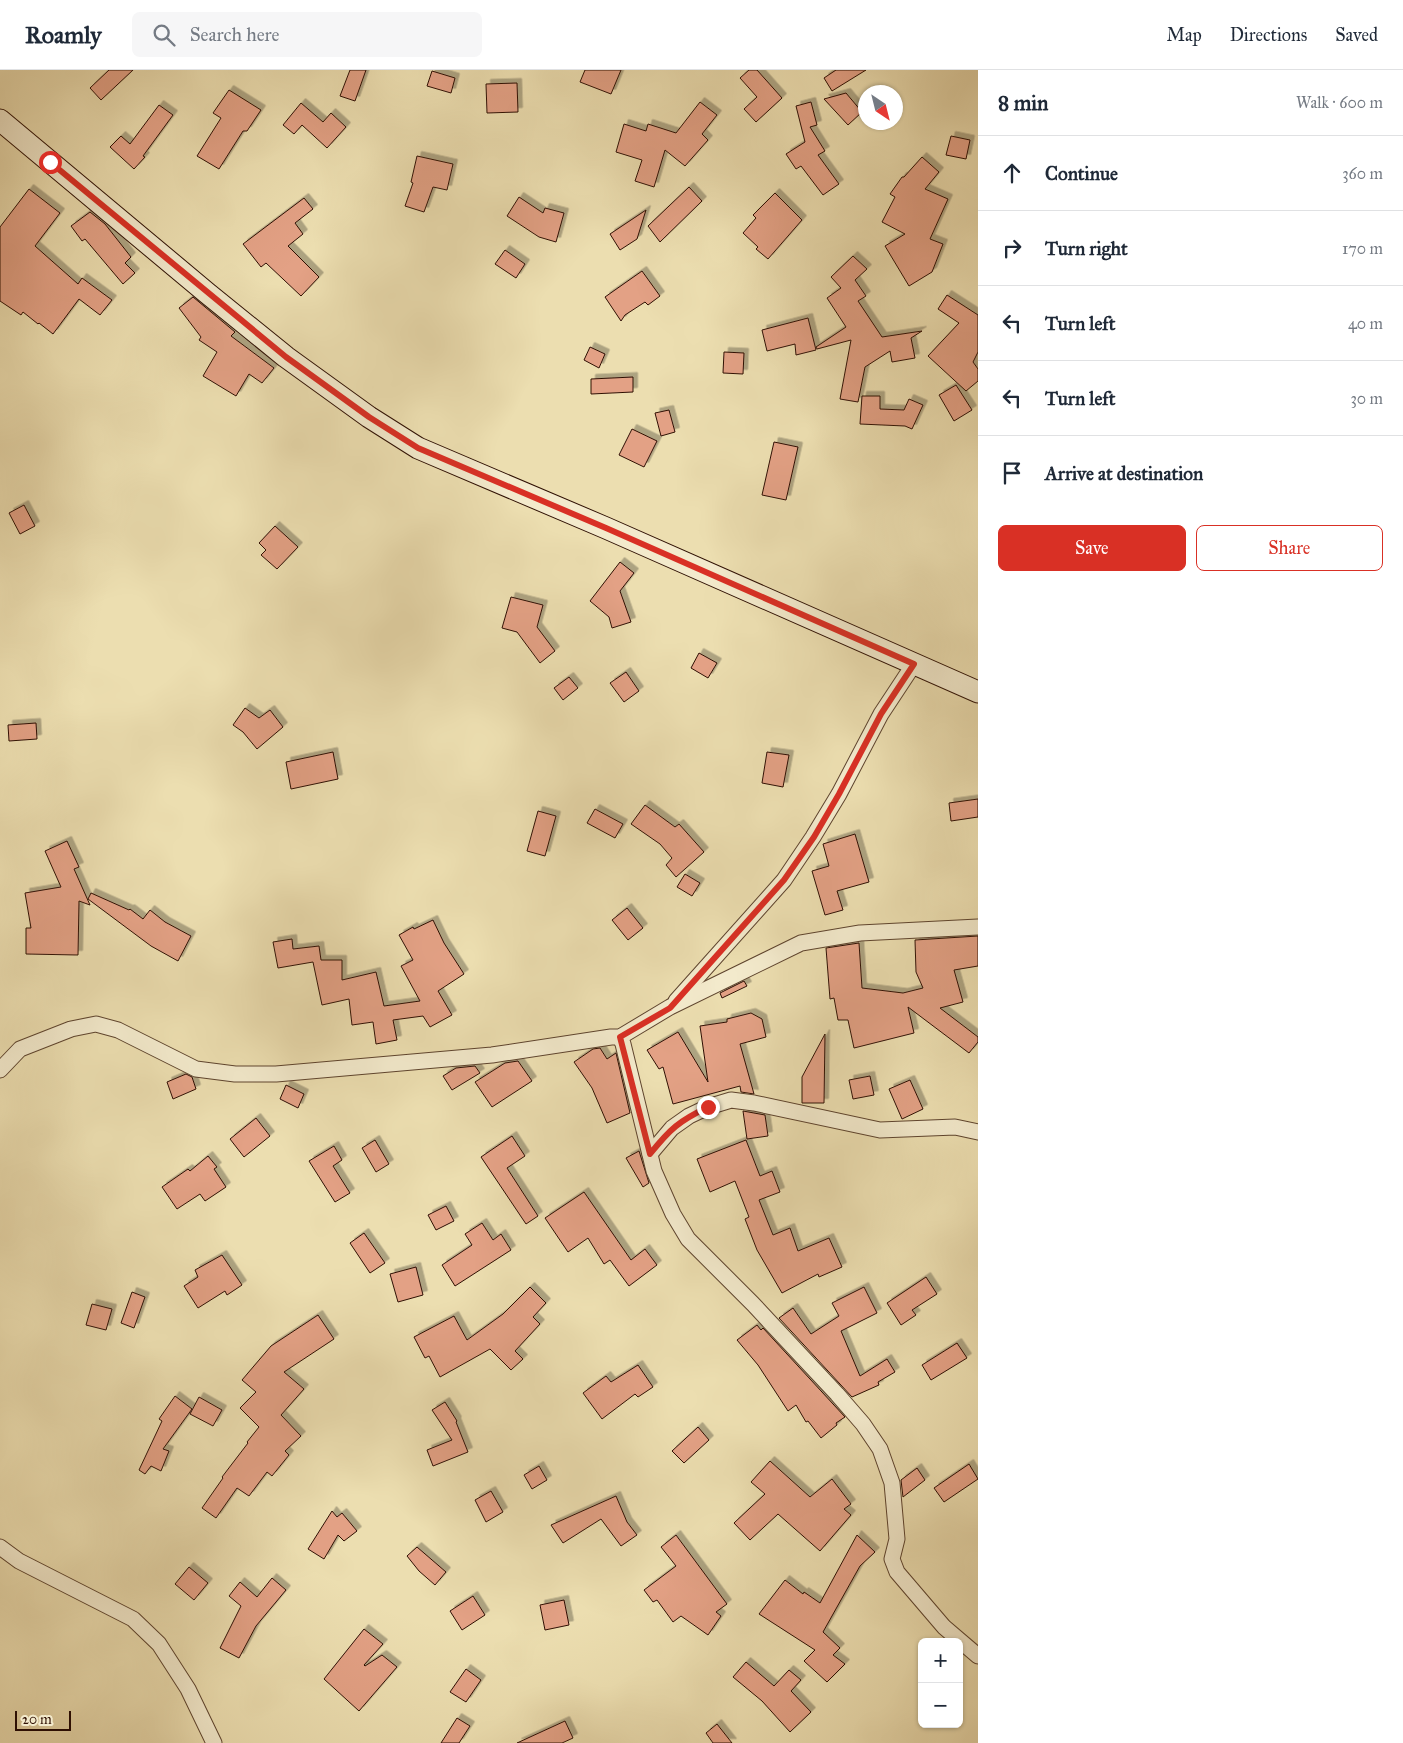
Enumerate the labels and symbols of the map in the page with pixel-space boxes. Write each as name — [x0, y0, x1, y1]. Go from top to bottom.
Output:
north arrow — [858, 85, 903, 130]
route start — [39, 151, 62, 174]
route end — [697, 1096, 720, 1119]
scale bar — [15, 1708, 71, 1731]

